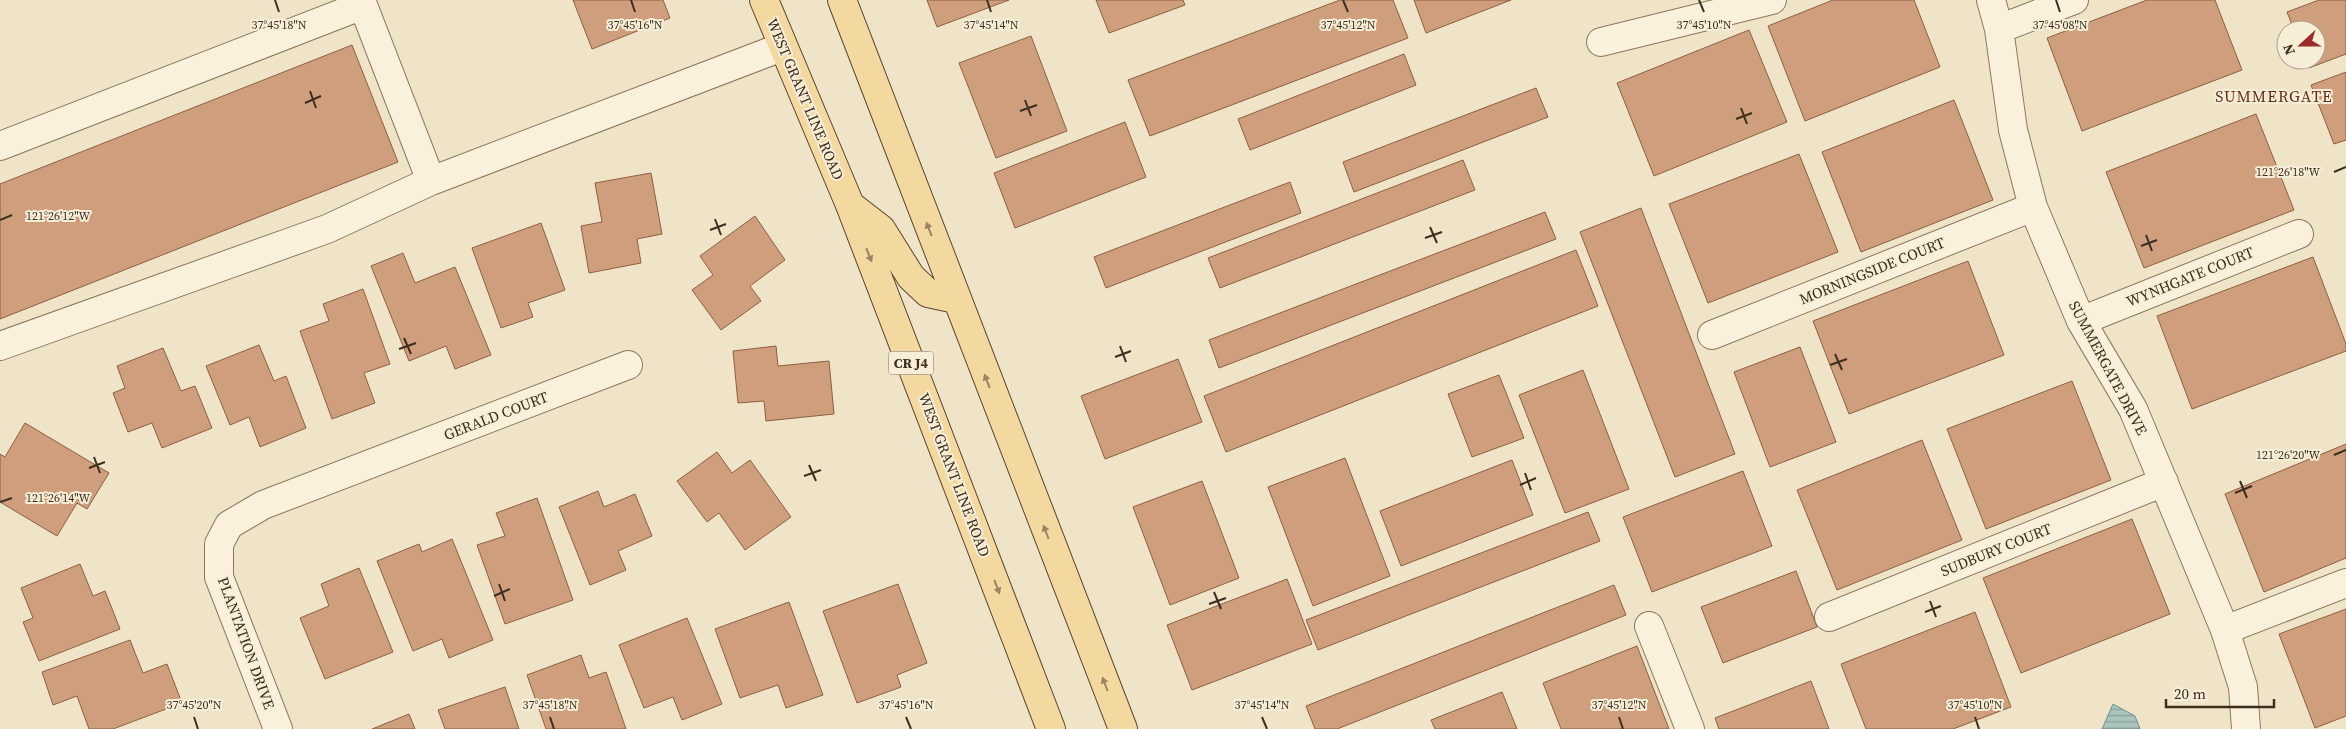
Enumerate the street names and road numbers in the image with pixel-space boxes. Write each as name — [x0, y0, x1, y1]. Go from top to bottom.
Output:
street label: WEST GRANT LINE ROAD — [762, 15, 849, 183]
street label: MORNINGSIDE COURT — [1796, 232, 1948, 309]
street label: WYNHGATE COURT — [2123, 241, 2257, 312]
street label: SUMMERGATE DRIVE — [2064, 297, 2153, 438]
road number: CR J4 — [888, 352, 934, 374]
street label: GERALD COURT — [441, 386, 551, 445]
street label: WEST GRANT LINE ROAD — [913, 390, 995, 560]
street label: SUDBURY COURT — [1937, 518, 2054, 581]
street label: PLANTATION DRIVE — [213, 574, 280, 712]

